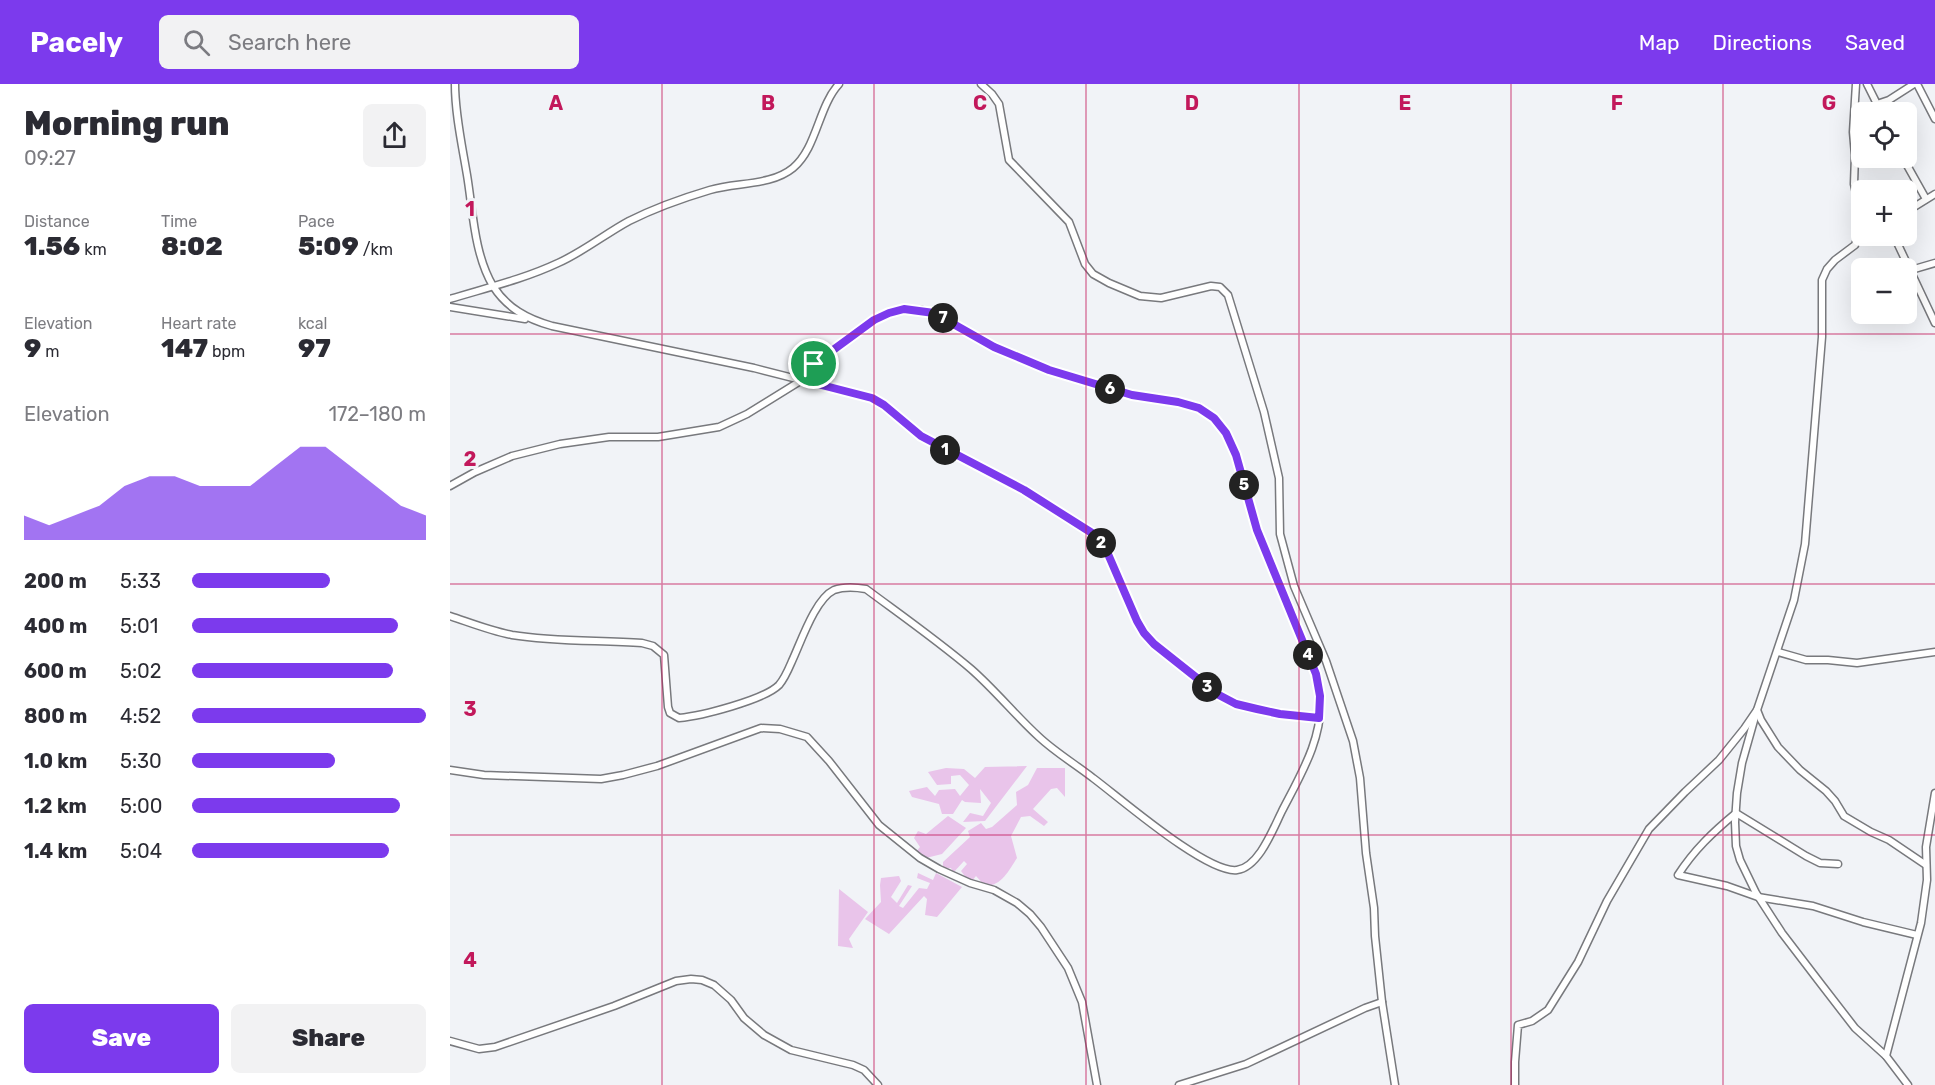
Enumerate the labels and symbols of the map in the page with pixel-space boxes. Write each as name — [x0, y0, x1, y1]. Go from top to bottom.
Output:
text: A — [549, 91, 564, 115]
text: B — [761, 91, 775, 115]
text: C — [973, 91, 987, 115]
text: D — [1185, 91, 1199, 115]
text: E — [1399, 91, 1411, 115]
text: F — [1611, 91, 1623, 115]
text: G — [1822, 91, 1836, 115]
text: 1 — [465, 197, 475, 221]
pin: 7 — [928, 303, 958, 333]
pin — [788, 338, 839, 389]
pin: 6 — [1095, 374, 1125, 404]
pin: 1 — [930, 435, 960, 465]
text: 2 — [464, 447, 477, 471]
pin: 5 — [1229, 470, 1259, 500]
pin: 2 — [1086, 528, 1116, 558]
pin: 4 — [1293, 640, 1323, 670]
pin: 3 — [1192, 672, 1222, 702]
text: 3 — [463, 697, 477, 721]
text: 4 — [463, 948, 477, 972]

